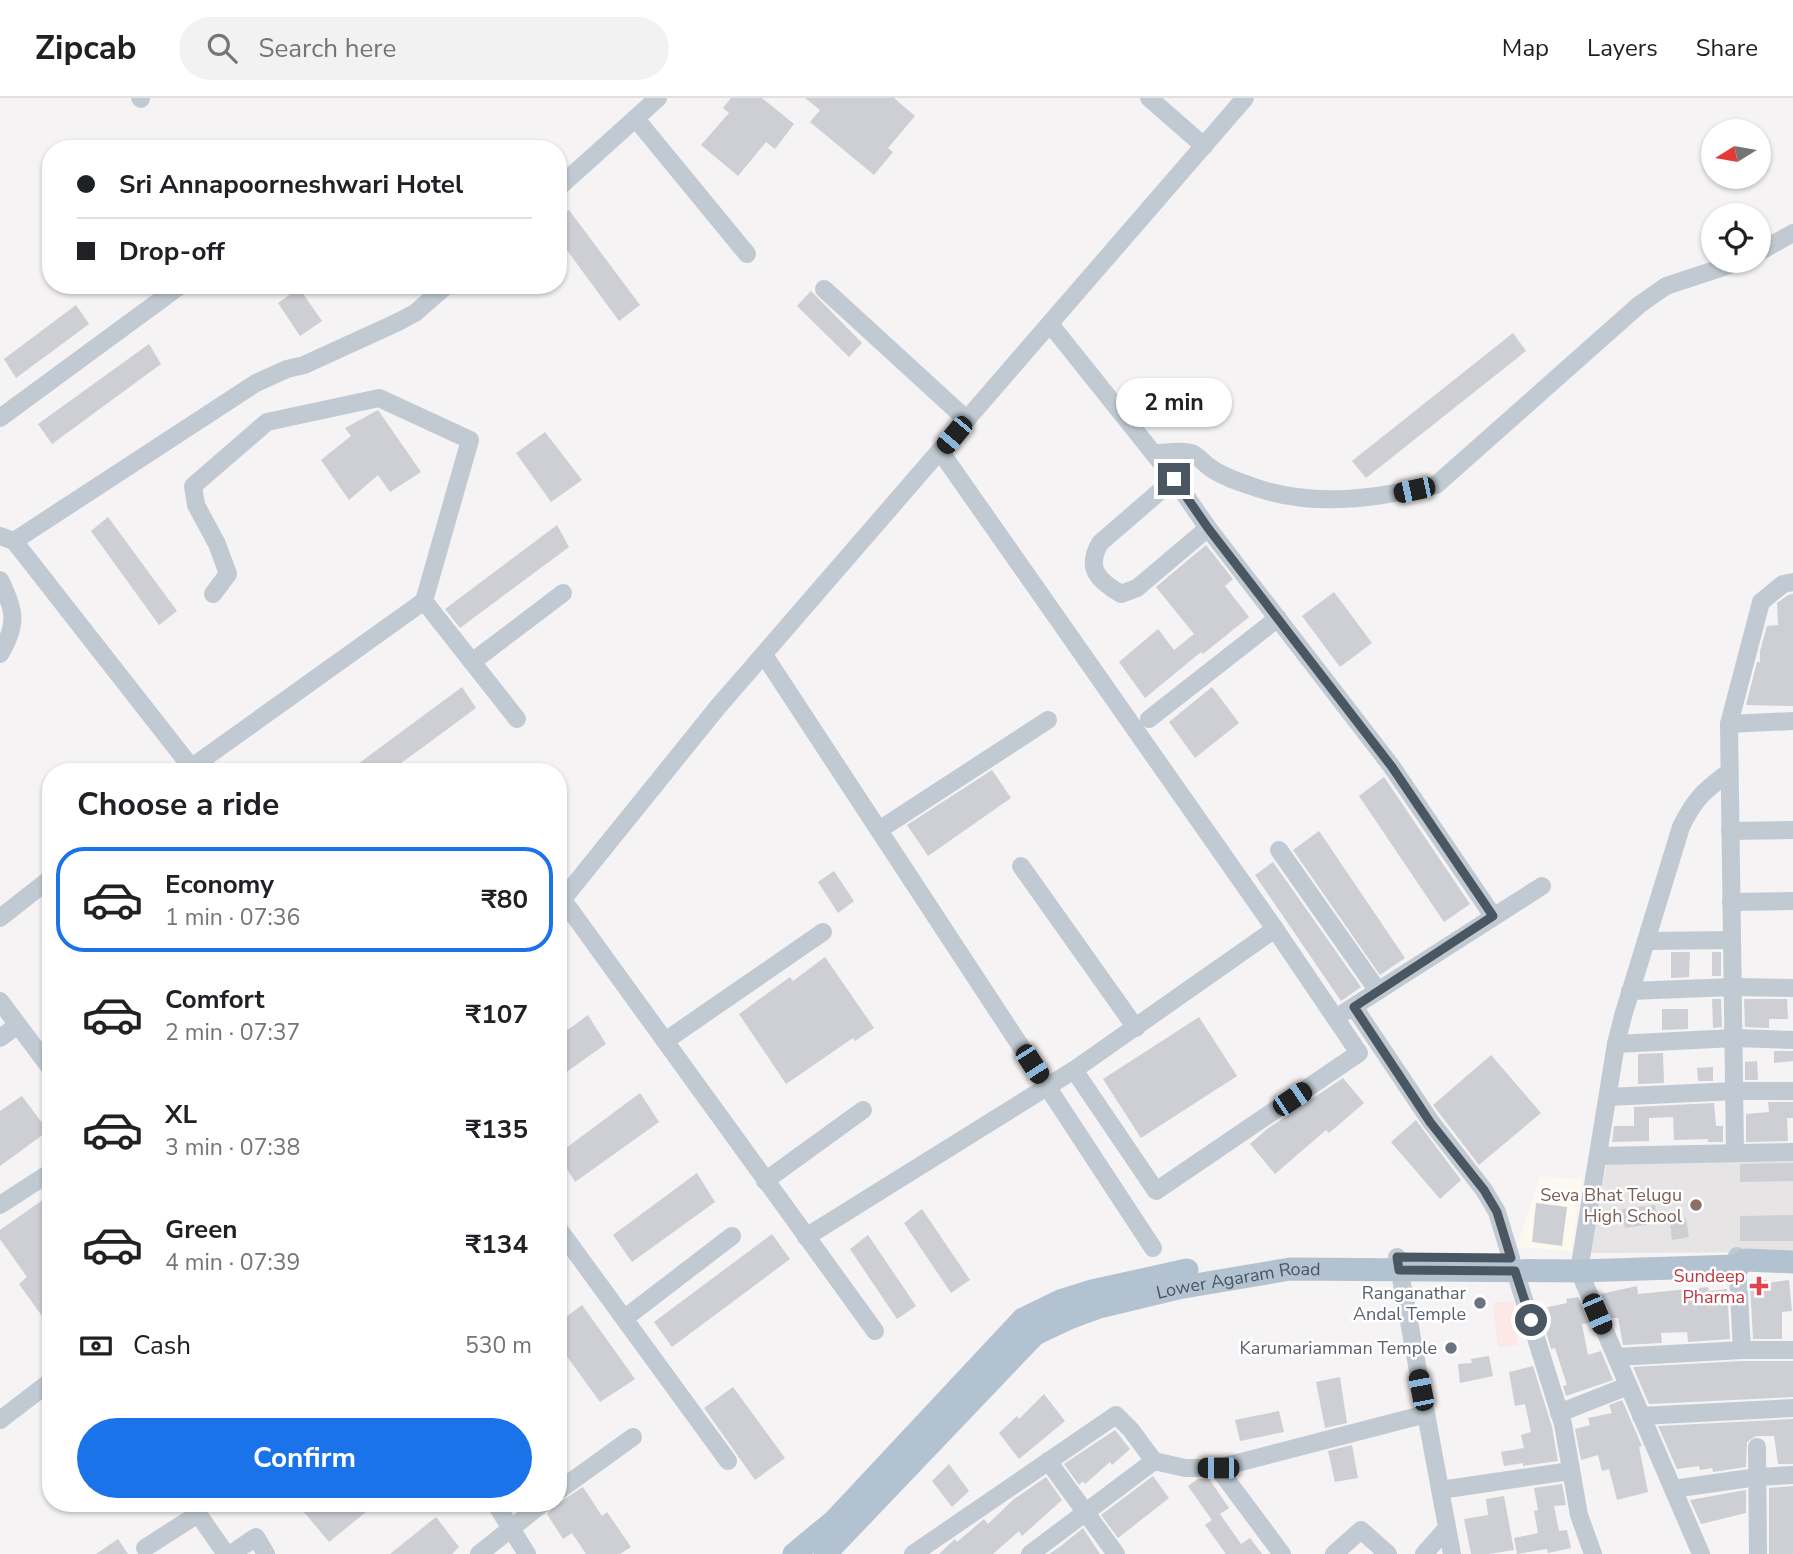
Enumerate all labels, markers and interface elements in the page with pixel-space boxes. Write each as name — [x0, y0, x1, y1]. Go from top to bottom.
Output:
search box — [179, 17, 669, 80]
text: Zipcab — [35, 26, 137, 71]
icon: search — [203, 29, 241, 67]
text: Search here — [259, 31, 396, 66]
text: Map — [1502, 32, 1549, 64]
text: Layers — [1587, 32, 1658, 64]
text: Share — [1696, 32, 1758, 64]
north arrow — [1701, 119, 1771, 189]
map controls — [1701, 119, 1771, 273]
text: Sri Annapoorneshwari Hotel — [119, 167, 463, 202]
button: locate — [1701, 203, 1771, 273]
text: Drop-off — [119, 234, 225, 269]
callout: 2 min — [1116, 378, 1232, 426]
text: 2 min — [1144, 387, 1204, 418]
car — [933, 412, 976, 458]
route end — [1158, 463, 1190, 495]
car — [1392, 475, 1437, 505]
text: Choose a ride — [77, 783, 279, 826]
text: Economy — [165, 867, 274, 902]
icon: car — [81, 868, 144, 931]
text: ₹80 — [481, 882, 528, 917]
text: 1 min · 07:36 — [165, 902, 300, 933]
text: Comfort — [165, 982, 265, 1017]
icon: car — [81, 983, 144, 1046]
text: ₹107 — [466, 997, 528, 1032]
text: 2 min · 07:37 — [165, 1017, 300, 1048]
car — [1012, 1041, 1053, 1087]
car — [1269, 1079, 1316, 1119]
text: XL — [165, 1097, 197, 1132]
icon: car — [81, 1098, 144, 1161]
text: ₹135 — [466, 1112, 528, 1147]
text: 3 min · 07:38 — [165, 1132, 300, 1163]
place label: Seva Bhat Telugu High School — [1540, 1183, 1683, 1228]
marker: Seva Bhat Telugu High School — [1688, 1197, 1704, 1213]
text: Green — [165, 1212, 238, 1247]
icon: car — [81, 1213, 144, 1276]
text: ₹134 — [466, 1227, 528, 1262]
text: 4 min · 07:39 — [165, 1247, 300, 1278]
street label: Lower Agaram Road — [1154, 1257, 1321, 1305]
place label: Sundeep Pharma — [1673, 1264, 1745, 1309]
marker: Sundeep Pharma — [1751, 1278, 1767, 1294]
place label: Ranganathar Andal Temple — [1353, 1281, 1467, 1326]
car — [1580, 1291, 1615, 1337]
marker: Ranganathar Andal Temple — [1472, 1295, 1488, 1311]
route start — [1515, 1304, 1547, 1336]
icon: cash — [77, 1327, 115, 1365]
text: Cash — [133, 1328, 191, 1363]
text: 530 m — [465, 1330, 532, 1361]
place label: Karumariamman Temple — [1240, 1336, 1437, 1360]
marker: Karumariamman Temple — [1443, 1340, 1459, 1356]
car — [1407, 1367, 1436, 1413]
button: Confirm — [77, 1418, 532, 1498]
car — [1198, 1458, 1240, 1479]

